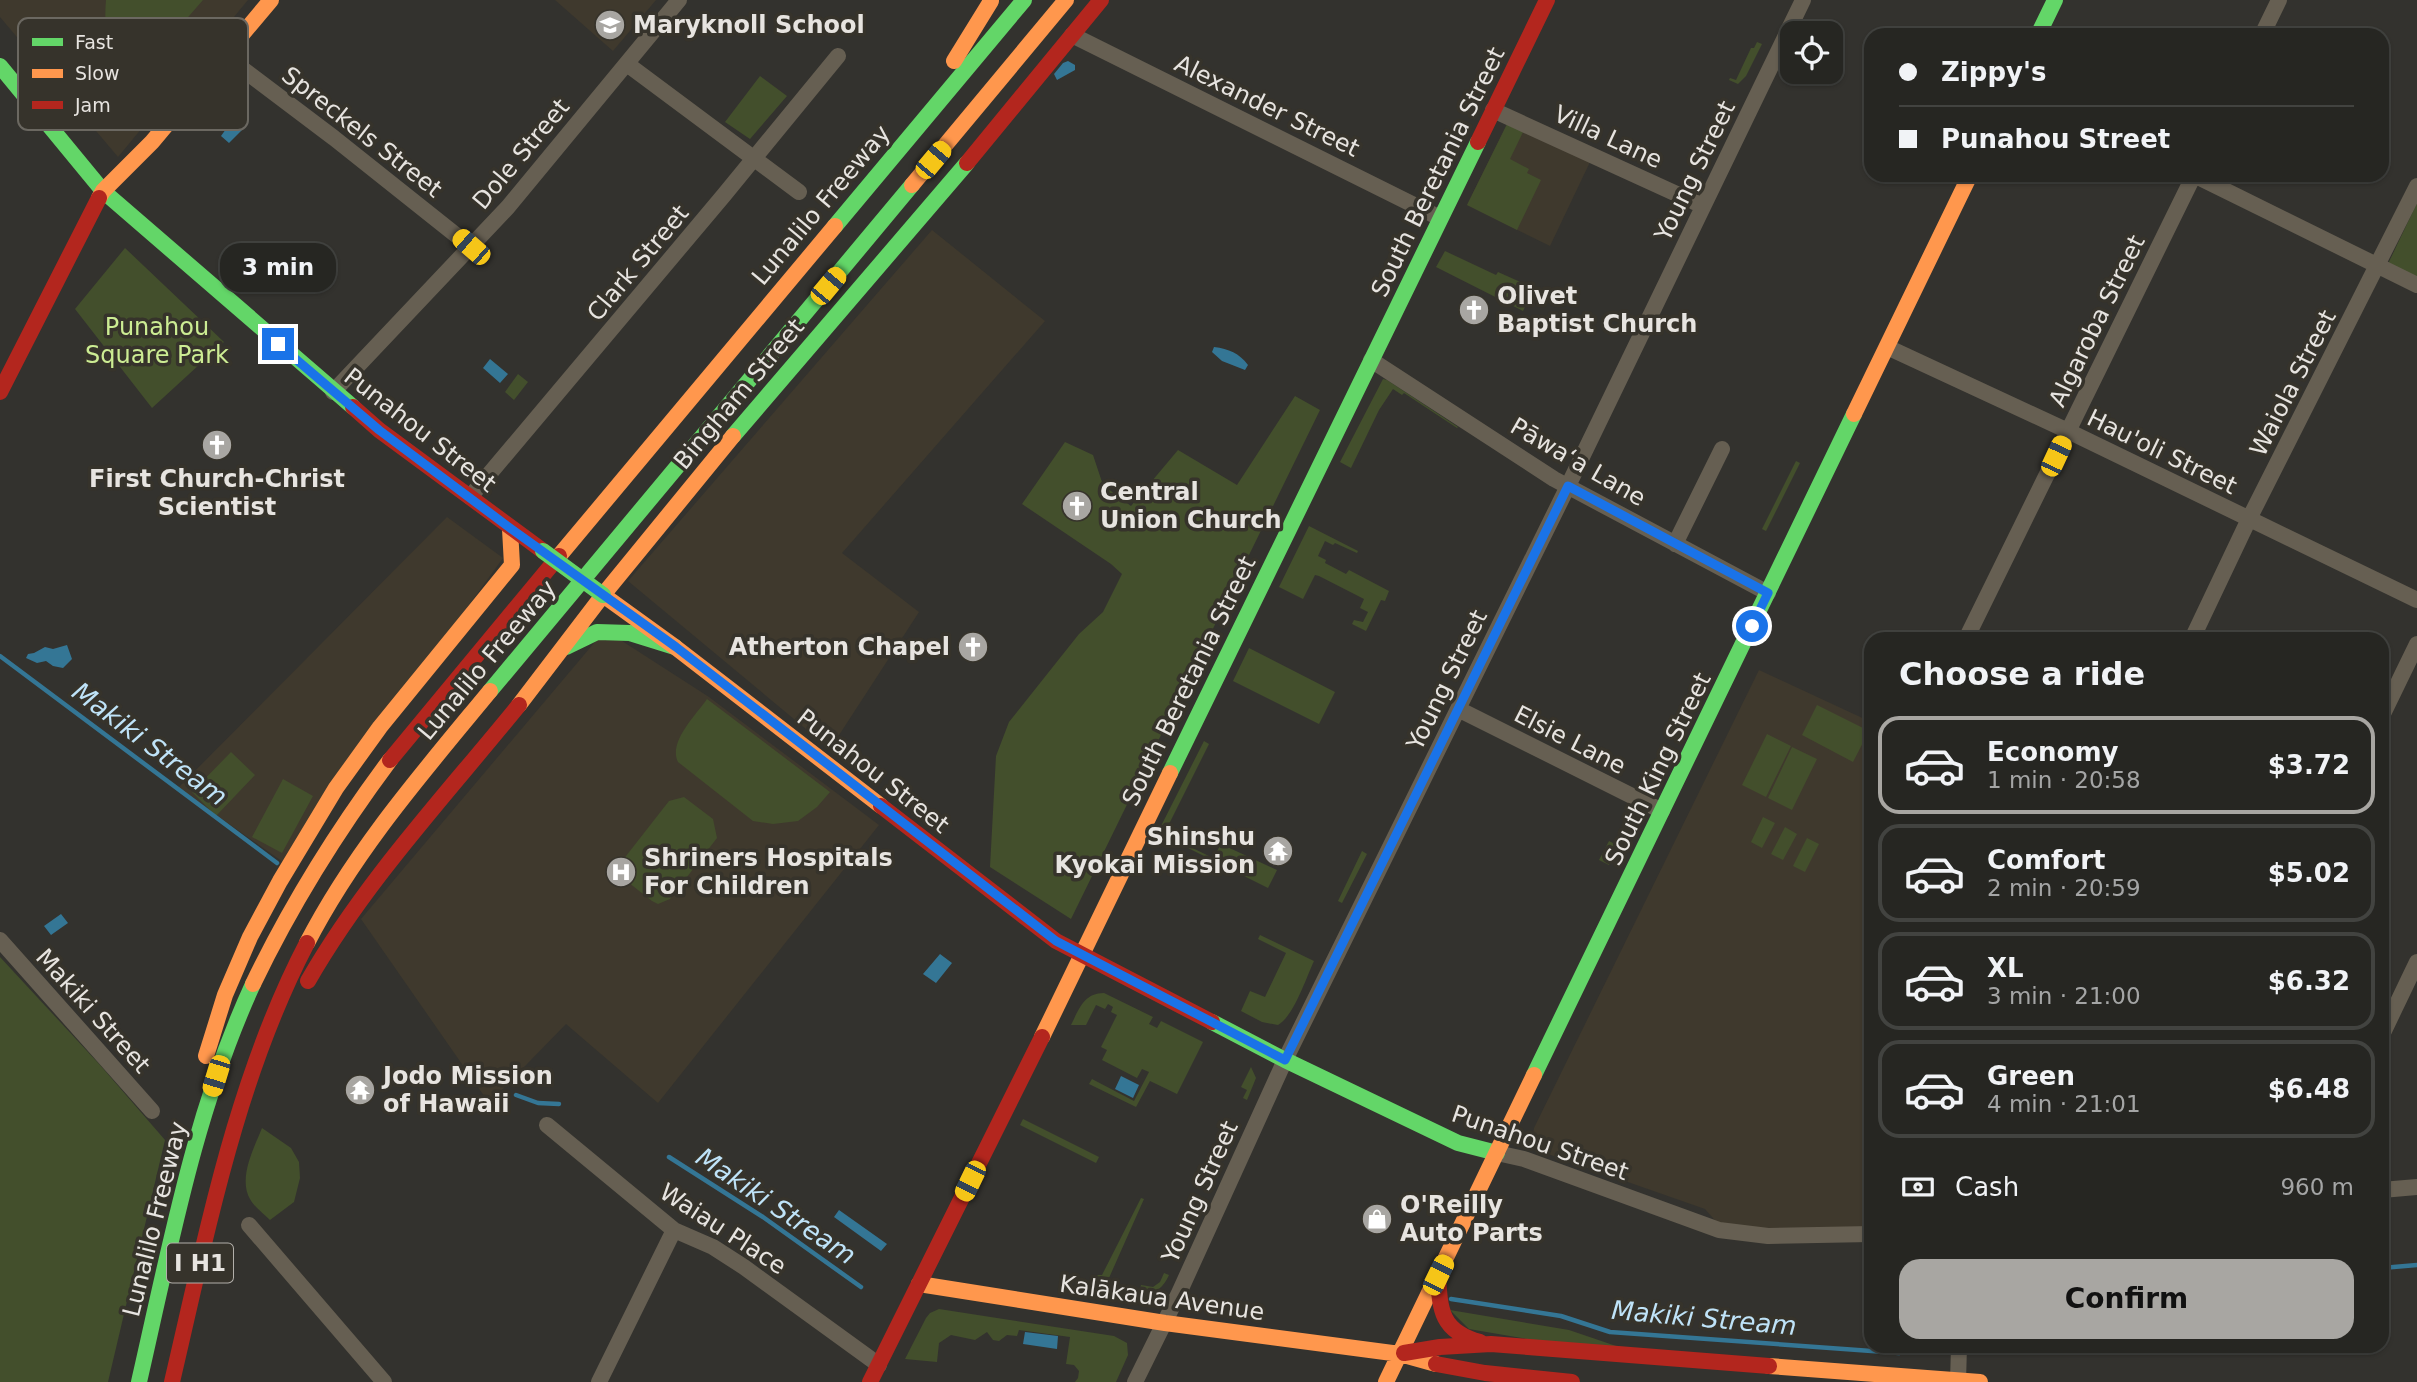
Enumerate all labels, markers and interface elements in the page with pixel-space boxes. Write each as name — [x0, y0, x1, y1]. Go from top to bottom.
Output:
school or university icon: Maryknoll School — [593, 8, 627, 42]
place label: Maryknoll School — [633, 11, 865, 39]
legend — [18, 18, 248, 130]
map controls — [1780, 21, 1843, 84]
button: locate — [1780, 21, 1843, 84]
text: Fast — [75, 31, 113, 53]
street label: South Beretania Street — [1365, 43, 1511, 301]
street label: Alexander Street — [1170, 49, 1364, 163]
text: Zippy's — [1941, 57, 2046, 87]
street label: Spreckels Street — [276, 61, 448, 203]
text: Slow — [75, 62, 120, 84]
street label: Dole Street — [467, 93, 575, 215]
text: Jam — [74, 94, 111, 116]
street label: Young Street — [1649, 96, 1741, 247]
street label: Villa Lane — [1549, 100, 1667, 174]
street label: Lunalilo Freeway — [746, 119, 896, 291]
text: Punahou Street — [1941, 124, 2170, 154]
car — [912, 137, 955, 183]
street label: Clark Street — [581, 199, 695, 327]
car — [449, 225, 494, 269]
street label: Algaroba Street — [2043, 231, 2151, 411]
callout: 3 min — [220, 243, 336, 292]
text: 3 min — [242, 254, 314, 280]
car — [807, 263, 850, 309]
place label: Olivet Baptist Church — [1497, 282, 1697, 338]
church icon: Olivet Baptist Church — [1457, 293, 1491, 327]
street label: Waiola Street — [2244, 305, 2342, 461]
park label: Punahou Square Park — [85, 313, 229, 369]
street label: Bingham Street — [668, 313, 810, 475]
route end — [262, 328, 294, 360]
street label: Punahou Street — [339, 362, 501, 498]
street label: Hau'oli Street — [2083, 404, 2241, 500]
street label: Pāwaʻa Lane — [1505, 412, 1651, 512]
church icon: First Church-Christ Scientist — [200, 428, 234, 462]
car — [2038, 433, 2075, 479]
place label: First Church-Christ Scientist — [89, 465, 345, 521]
place label: Central Union Church — [1100, 478, 1282, 534]
church icon: Central Union Church — [1060, 489, 1094, 523]
street label: South Beretania Street — [1116, 552, 1262, 810]
street label: Lunalilo Freeway — [412, 574, 562, 746]
street label: Young Street — [1401, 605, 1493, 756]
route start — [1736, 610, 1768, 642]
church icon: Atherton Chapel — [956, 630, 990, 664]
place label: Atherton Chapel — [729, 633, 950, 661]
text: Choose a ride — [1899, 655, 2145, 693]
street label: South King Street — [1599, 668, 1717, 870]
water label: Makiki Stream — [67, 676, 233, 812]
street label: Elsie Lane — [1510, 700, 1630, 780]
street label: Punahou Street — [792, 703, 954, 839]
icon: car — [1903, 734, 1966, 797]
text: Economy — [1987, 737, 2118, 767]
text: $3.72 — [2268, 750, 2350, 780]
text: 1 min · 20:58 — [1987, 767, 2141, 793]
place label: Shinshu Kyokai Mission — [1055, 823, 1255, 879]
temple icon: Shinshu Kyokai Mission — [1261, 834, 1295, 868]
icon: car — [1903, 842, 1966, 905]
place label: Shriners Hospitals For Children — [644, 844, 893, 900]
text: Comfort — [1987, 845, 2105, 875]
hospital icon: Shriners Hospitals For Children — [604, 855, 638, 889]
text: $5.02 — [2268, 858, 2350, 888]
text: 2 min · 20:59 — [1987, 875, 2141, 901]
street label: Makiki Street — [30, 943, 156, 1079]
icon: car — [1903, 950, 1966, 1013]
text: XL — [1987, 953, 2024, 983]
text: $6.32 — [2268, 966, 2350, 996]
text: 3 min · 21:00 — [1987, 983, 2141, 1009]
car — [200, 1053, 233, 1099]
icon: car — [1903, 1058, 1966, 1121]
text: Green — [1987, 1061, 2075, 1091]
place label: Jodo Mission of Hawaii — [381, 1062, 553, 1118]
temple icon: Jodo Mission of Hawaii — [343, 1073, 377, 1107]
text: $6.48 — [2268, 1074, 2350, 1104]
text: 4 min · 21:01 — [1987, 1091, 2141, 1117]
street label: Punahou Street — [1448, 1100, 1632, 1186]
street label: Young Street — [1156, 1117, 1244, 1268]
street label: Lunalilo Freeway — [117, 1119, 193, 1319]
water label: Makiki Stream — [691, 1142, 861, 1270]
car — [952, 1158, 989, 1204]
icon: cash — [1899, 1168, 1937, 1206]
text: Cash — [1955, 1172, 2019, 1202]
text: 960 m — [2280, 1174, 2354, 1200]
street label: Waiau Place — [655, 1178, 791, 1280]
place label: O'Reilly Auto Parts — [1400, 1191, 1543, 1247]
shop icon: O'Reilly Auto Parts — [1360, 1202, 1394, 1236]
road number: I H1 — [167, 1244, 233, 1282]
car — [1420, 1252, 1457, 1298]
button: Confirm — [1899, 1259, 2354, 1339]
street label: Kalākaua Avenue — [1058, 1270, 1266, 1326]
water label: Makiki Stream — [1610, 1295, 1798, 1341]

